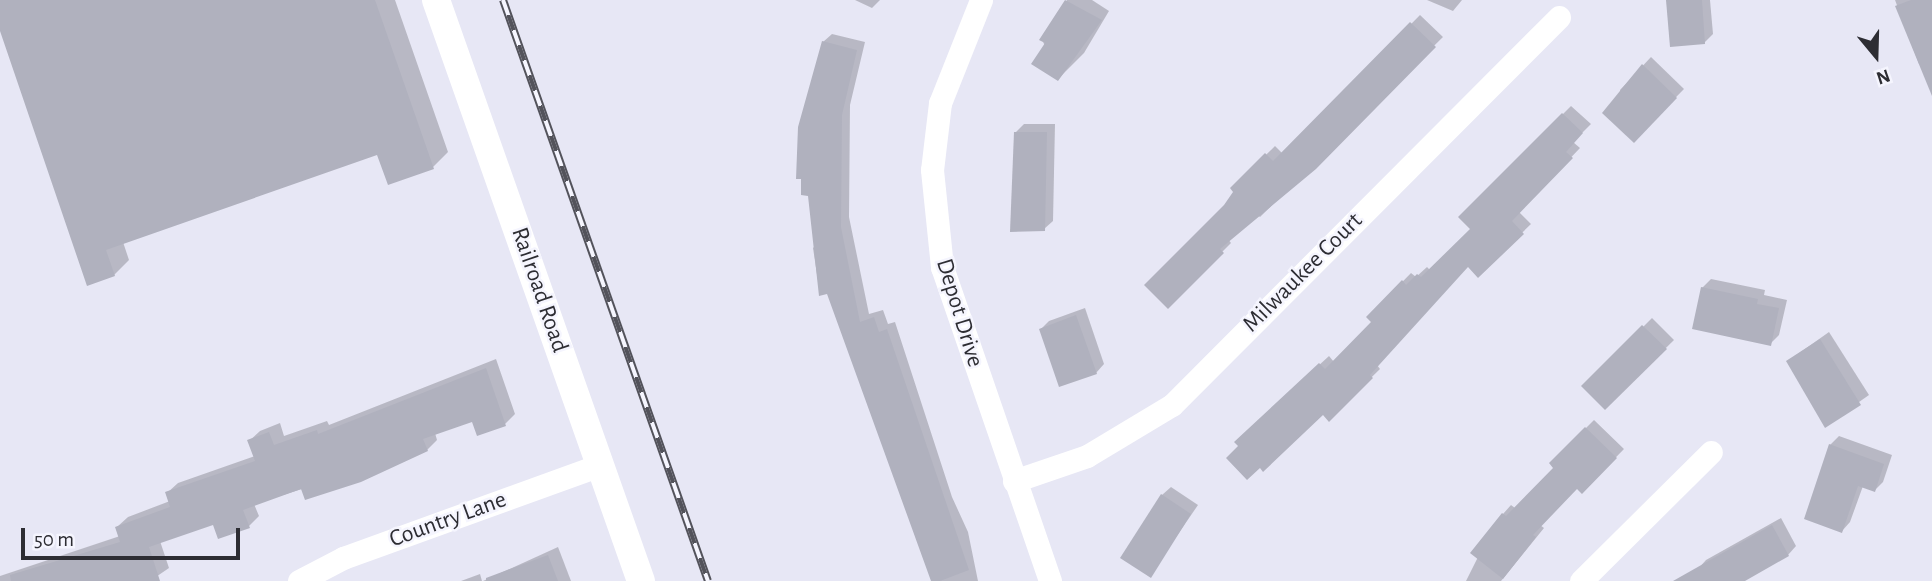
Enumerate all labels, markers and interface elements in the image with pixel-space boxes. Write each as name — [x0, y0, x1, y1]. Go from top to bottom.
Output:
north arrow — [1841, 21, 1911, 91]
text: N — [1874, 65, 1892, 87]
street label: Milwaukee Court — [1237, 207, 1369, 339]
street label: Railroad Road — [504, 224, 574, 356]
street label: Depot Drive — [929, 255, 989, 371]
street label: Country Lane — [386, 486, 510, 554]
scale bar — [24, 514, 243, 558]
text: 50 m — [34, 529, 74, 550]

